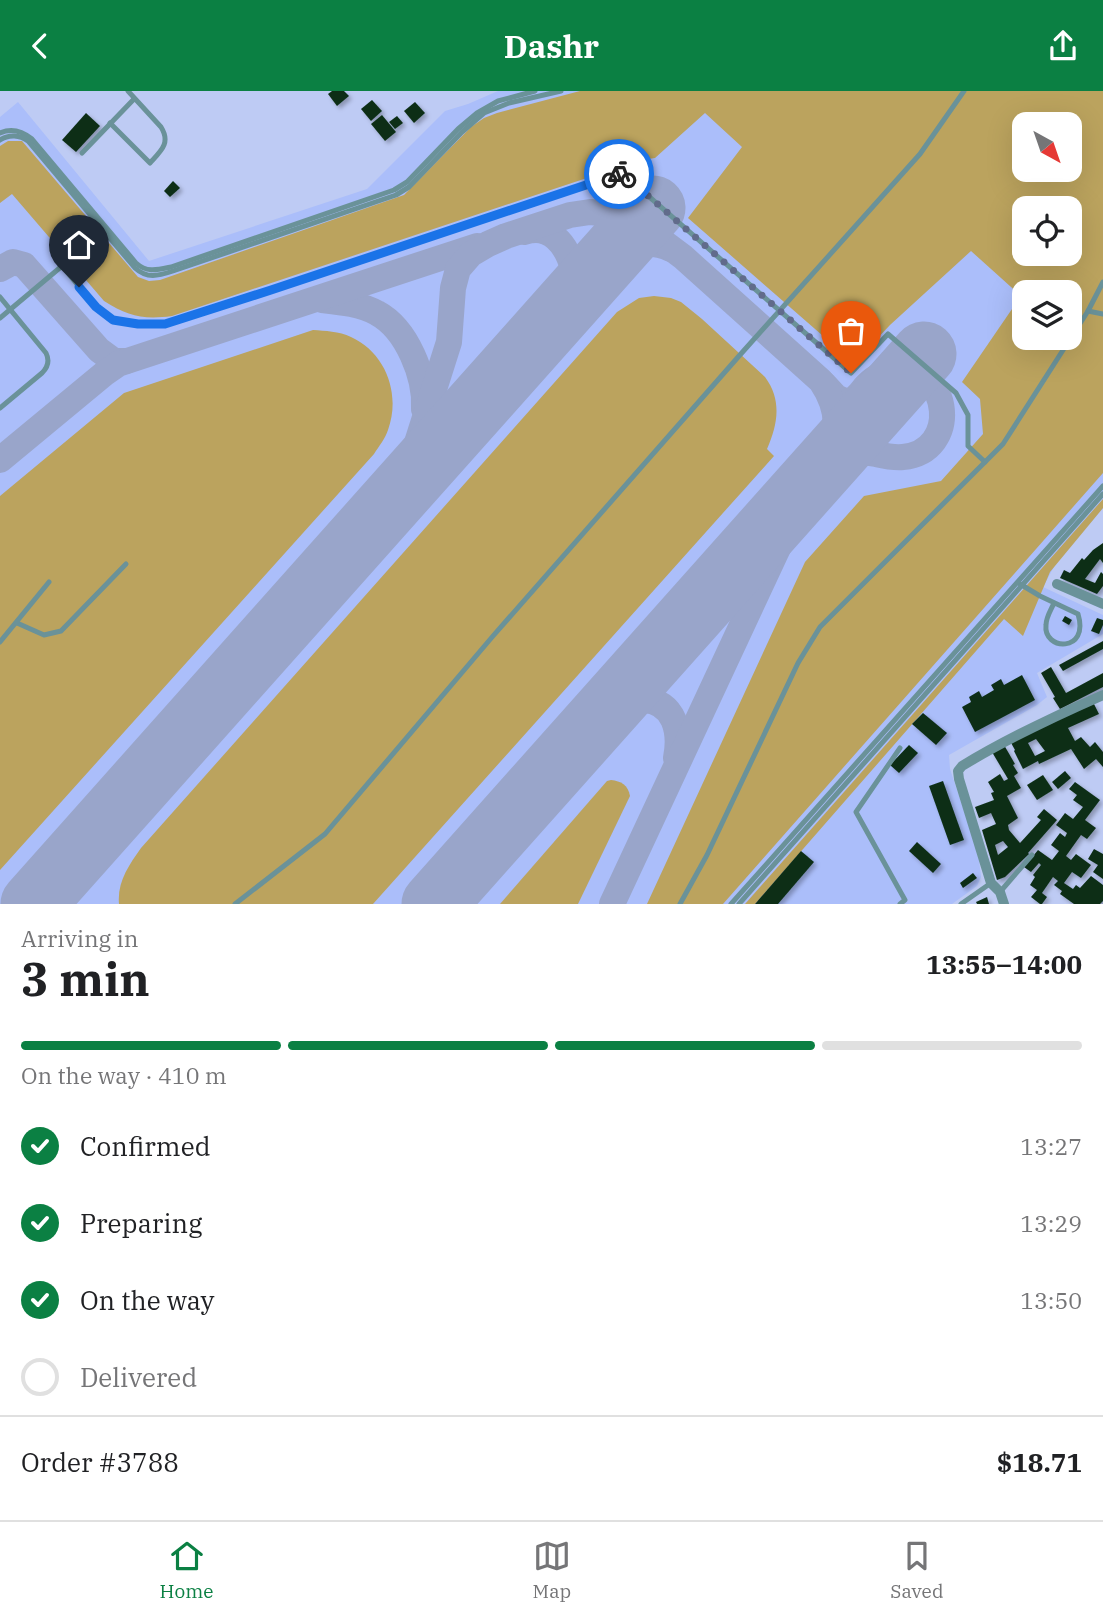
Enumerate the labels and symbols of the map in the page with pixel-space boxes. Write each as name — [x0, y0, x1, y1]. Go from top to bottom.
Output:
north arrow — [1012, 112, 1082, 182]
courier — [584, 139, 654, 209]
pin — [49, 215, 109, 287]
pin — [821, 301, 881, 373]

